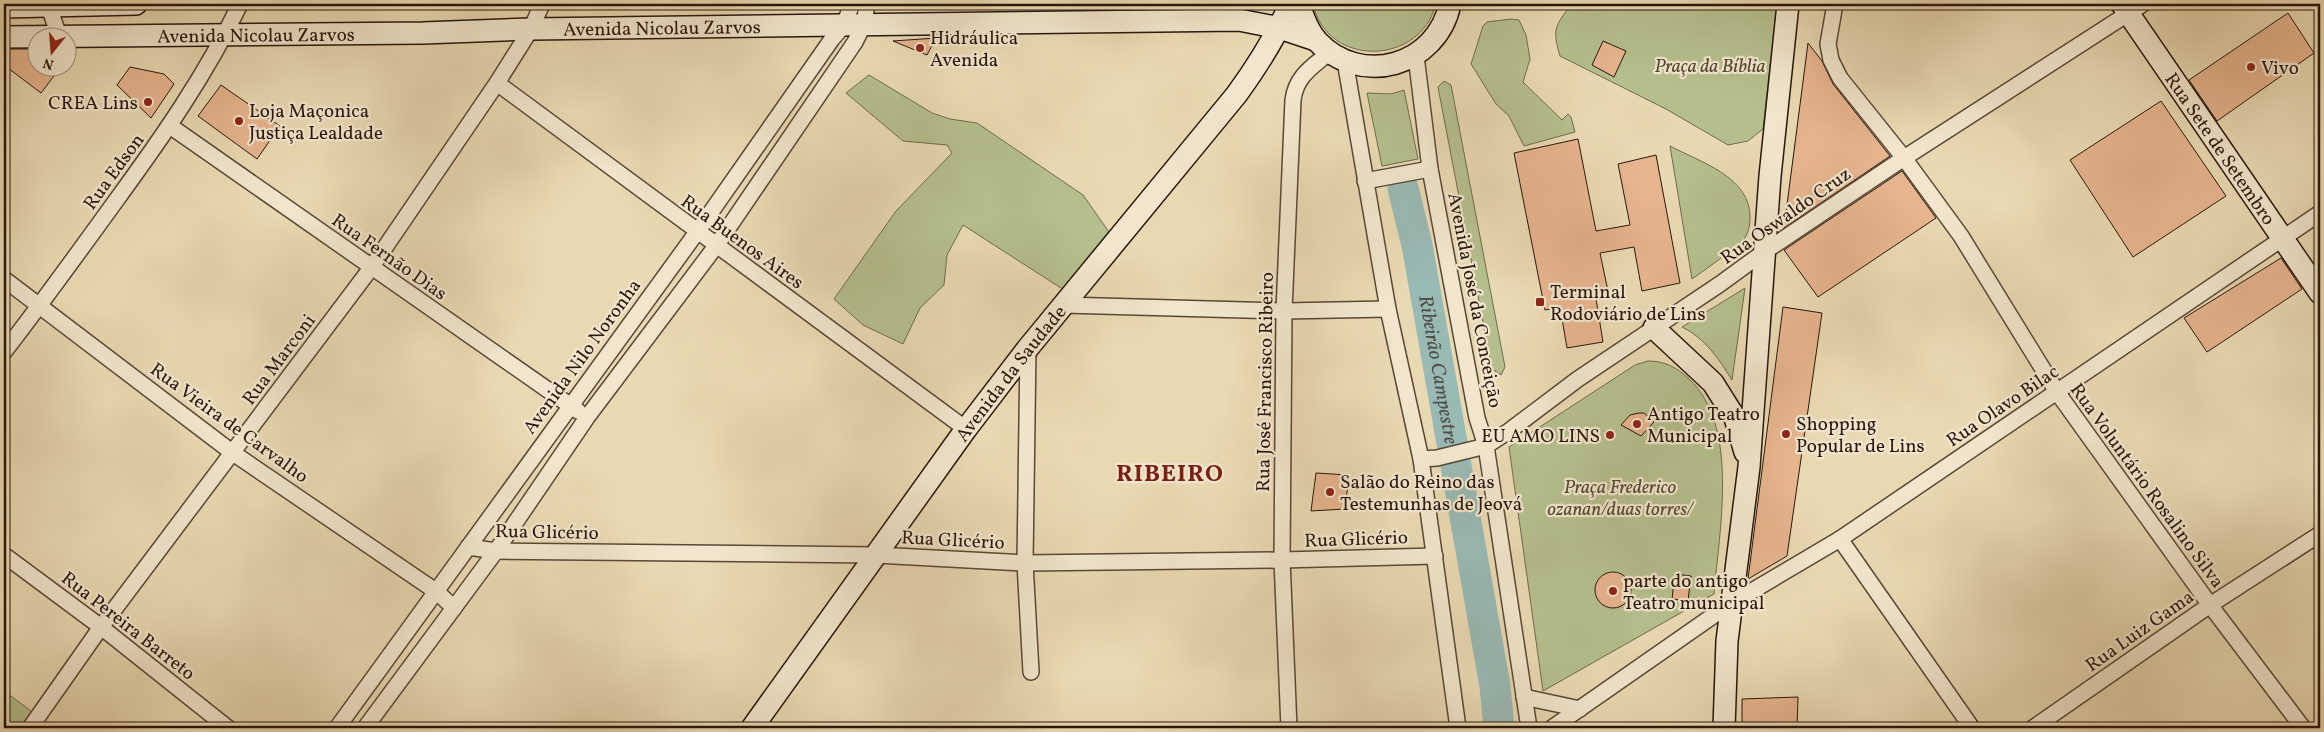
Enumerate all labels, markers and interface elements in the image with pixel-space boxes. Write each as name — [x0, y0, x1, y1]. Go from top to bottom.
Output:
street label: Avenida Nicolau Zarvos — [563, 15, 761, 44]
street label: Avenida Nicolau Zarvos — [157, 23, 355, 51]
place label: Hidráulica Avenida — [930, 26, 1018, 74]
north arrow — [28, 28, 78, 78]
marker: Hidráulica Avenida — [914, 42, 926, 54]
text: N — [41, 52, 56, 74]
park label: Praça da Bíblia — [1655, 54, 1765, 80]
place label: Vivo — [2261, 56, 2299, 82]
marker: Vivo — [2245, 61, 2257, 73]
street label: Rua Sete de Setembro — [2158, 68, 2281, 231]
place label: CREA Lins — [48, 91, 138, 117]
marker: CREA Lins — [142, 96, 154, 108]
place label: Loja Maçonica Justiça Lealdade — [249, 99, 383, 147]
marker: Loja Maçonica Justiça Lealdade — [233, 115, 245, 127]
street label: Rua Edson — [78, 129, 151, 216]
street label: Rua Oswaldo Cruz — [1716, 162, 1857, 271]
street label: Rua Buenos Aires — [675, 189, 809, 296]
street label: Avenida José da Conceição — [1440, 191, 1508, 410]
street label: Rua Fernão Dias — [326, 208, 452, 307]
street label: Rua José Francisco Ribeiro — [1251, 272, 1281, 492]
street label: Avenida Nilo Noronha — [517, 274, 648, 440]
place label: Terminal Rodoviário de Lins — [1550, 280, 1706, 328]
water label: Ribeirão Campestre — [1410, 293, 1464, 447]
marker: Terminal Rodoviário de Lins — [1534, 296, 1546, 308]
street label: Avenida da Saudade — [950, 300, 1073, 448]
street label: Rua Marconi — [237, 309, 323, 411]
street label: Rua Vieira de Carvalho — [144, 357, 313, 490]
street label: Rua Olavo Bilac — [1942, 359, 2064, 454]
street label: Rua Voluntário Rosalino Silva — [2063, 378, 2230, 594]
place label: Antigo Teatro Municipal — [1647, 402, 1760, 450]
place label: Shopping Popular de Lins — [1796, 412, 1925, 460]
marker: Antigo Teatro Municipal — [1631, 418, 1643, 430]
place label: EU AMO LINS — [1481, 424, 1600, 450]
marker: Shopping Popular de Lins — [1780, 428, 1792, 440]
marker: EU AMO LINS — [1604, 429, 1616, 441]
district label: RIBEIRO — [1116, 458, 1224, 492]
place label: Salão do Reino das Testemunhas de Jeová — [1340, 470, 1522, 518]
park label: Praça Frederico ozanan/duas torres/ — [1547, 475, 1695, 523]
marker: Salão do Reino das Testemunhas de Jeová — [1324, 486, 1336, 498]
street label: Rua Glicério — [495, 519, 599, 547]
street label: Rua Glicério — [901, 525, 1005, 557]
street label: Rua Glicério — [1304, 525, 1408, 555]
street label: Rua Pereira Barreto — [55, 566, 200, 687]
place label: parte do antigo Teatro municipal — [1623, 569, 1765, 617]
marker: parte do antigo Teatro municipal — [1607, 585, 1619, 597]
street label: Rua Luiz Gama — [2081, 585, 2200, 679]

